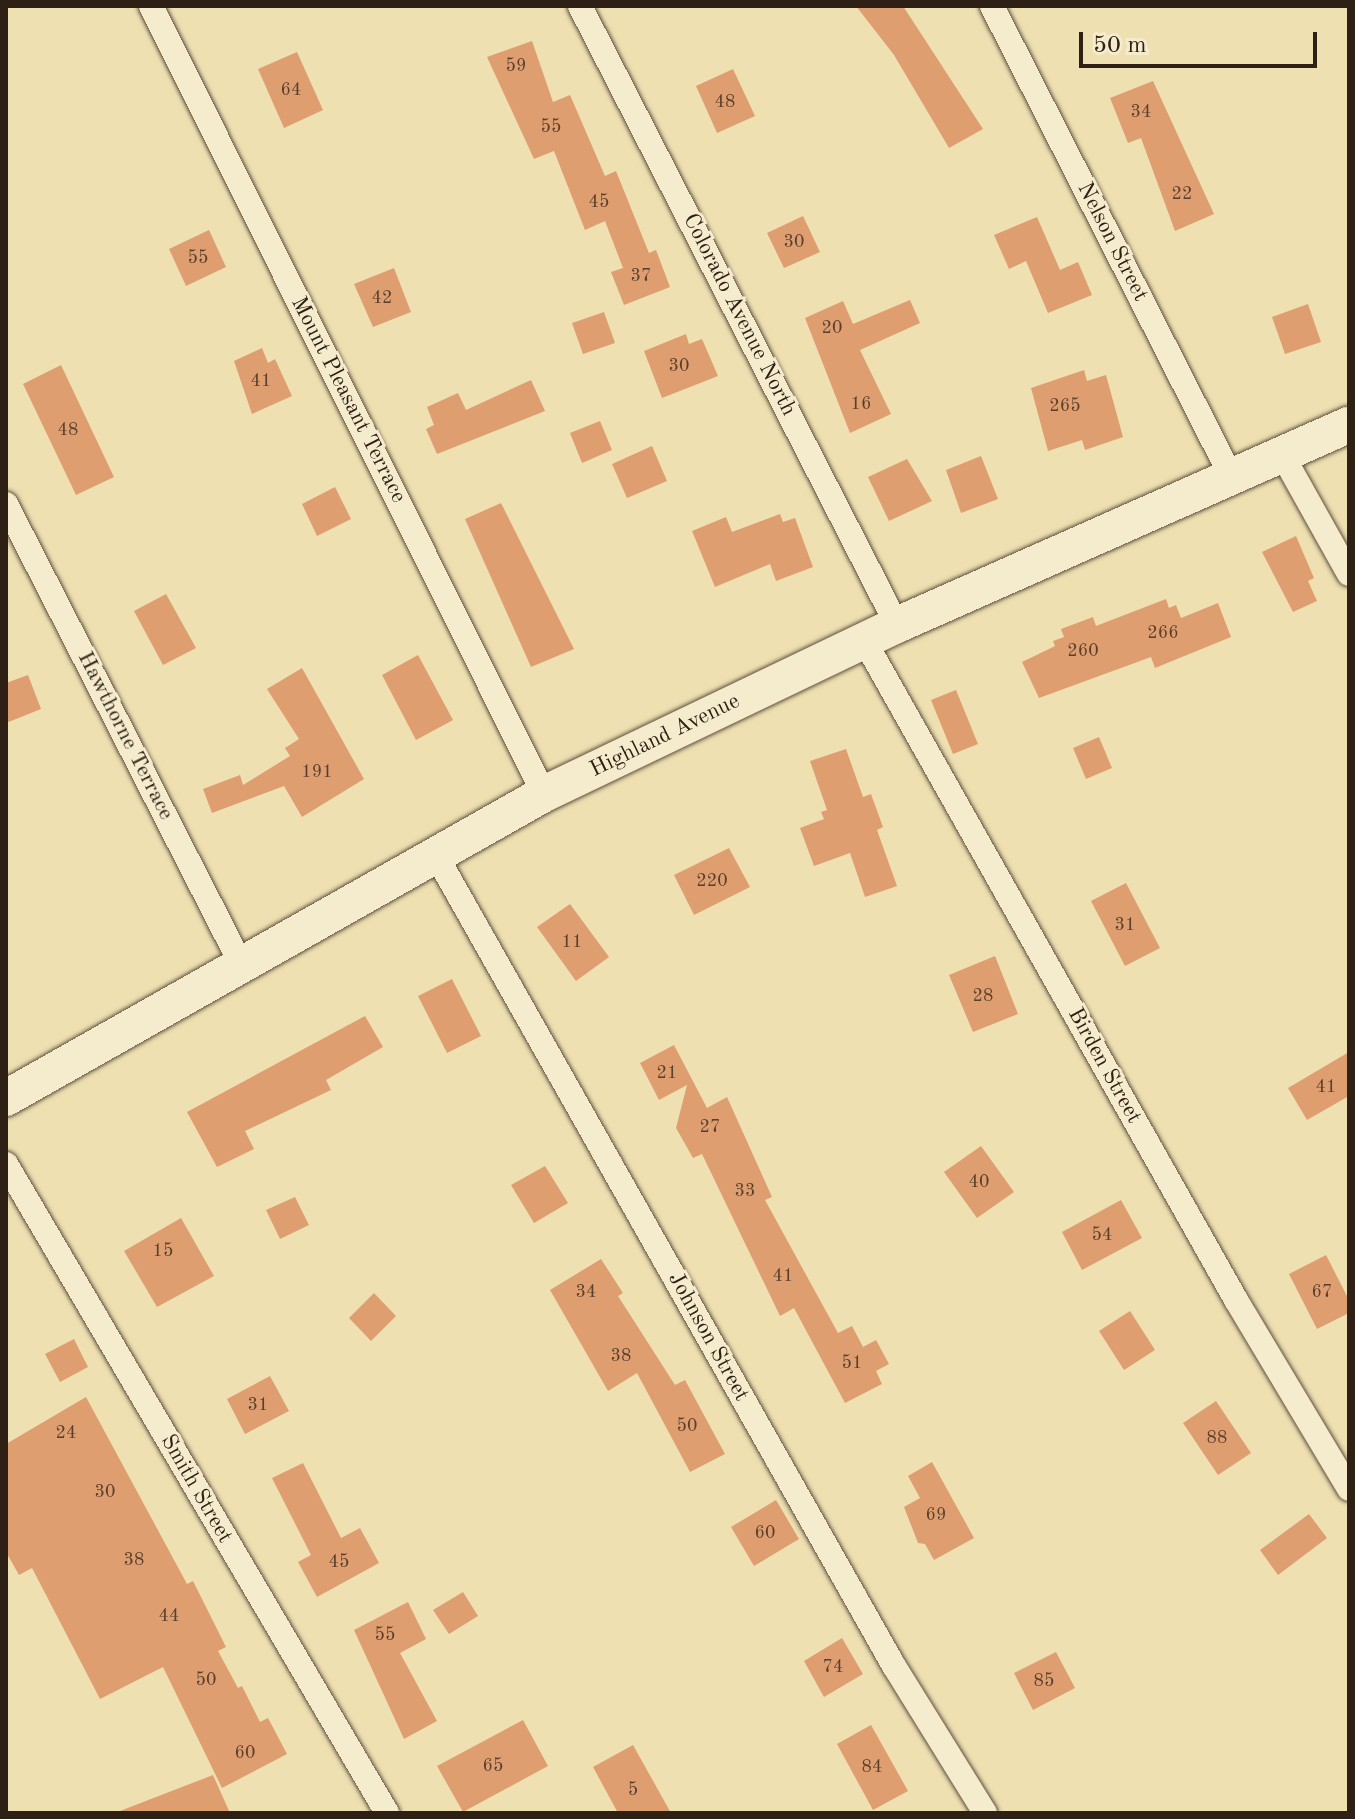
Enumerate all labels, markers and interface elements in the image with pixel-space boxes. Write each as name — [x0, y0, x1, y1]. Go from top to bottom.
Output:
scale bar — [1083, 16, 1321, 66]
text: 50 m — [1093, 34, 1147, 58]
house number: 59 — [506, 55, 526, 77]
house number: 64 — [281, 79, 301, 101]
house number: 48 — [715, 91, 735, 113]
house number: 34 — [1131, 101, 1151, 123]
house number: 55 — [541, 116, 561, 138]
street label: Nelson Street — [1071, 178, 1153, 306]
house number: 22 — [1172, 183, 1192, 205]
house number: 45 — [589, 191, 609, 213]
street label: Colorado Avenue North — [677, 209, 801, 421]
house number: 30 — [784, 231, 804, 253]
house number: 55 — [188, 247, 208, 269]
house number: 37 — [631, 265, 651, 287]
house number: 42 — [372, 287, 392, 309]
street label: Mount Pleasant Terrace — [285, 293, 411, 507]
house number: 20 — [822, 317, 842, 339]
house number: 30 — [669, 355, 689, 377]
house number: 41 — [251, 370, 271, 392]
house number: 16 — [851, 393, 871, 415]
house number: 265 — [1049, 395, 1081, 417]
house number: 48 — [58, 419, 78, 441]
house number: 266 — [1147, 622, 1179, 644]
house number: 260 — [1067, 640, 1099, 662]
street label: Hawthorne Terrace — [71, 647, 179, 825]
street label: Highland Avenue — [586, 688, 744, 784]
house number: 191 — [301, 761, 333, 783]
house number: 220 — [696, 870, 728, 892]
house number: 31 — [1115, 914, 1135, 936]
house number: 11 — [562, 931, 582, 953]
house number: 28 — [973, 985, 993, 1007]
street label: Birden Street — [1061, 1004, 1147, 1128]
house number: 21 — [657, 1062, 677, 1084]
house number: 41 — [1316, 1076, 1336, 1098]
house number: 27 — [700, 1116, 720, 1138]
house number: 40 — [969, 1171, 989, 1193]
house number: 33 — [735, 1180, 755, 1202]
house number: 54 — [1092, 1224, 1112, 1246]
house number: 15 — [153, 1240, 173, 1262]
house number: 41 — [773, 1265, 793, 1287]
street label: Johnson Street — [662, 1268, 754, 1406]
house number: 34 — [576, 1281, 596, 1303]
house number: 67 — [1312, 1281, 1332, 1303]
house number: 38 — [611, 1345, 631, 1367]
house number: 51 — [842, 1352, 862, 1374]
house number: 31 — [248, 1394, 268, 1416]
house number: 50 — [677, 1415, 697, 1437]
house number: 24 — [56, 1422, 76, 1444]
house number: 88 — [1207, 1427, 1227, 1449]
street label: Smith Street — [154, 1430, 238, 1548]
house number: 30 — [95, 1481, 115, 1503]
house number: 69 — [926, 1504, 946, 1526]
house number: 60 — [755, 1522, 775, 1544]
house number: 38 — [124, 1549, 144, 1571]
house number: 45 — [329, 1551, 349, 1573]
house number: 44 — [159, 1605, 179, 1627]
house number: 55 — [375, 1624, 395, 1646]
house number: 74 — [823, 1656, 843, 1678]
house number: 50 — [196, 1669, 216, 1691]
house number: 85 — [1034, 1670, 1054, 1692]
house number: 60 — [235, 1742, 255, 1764]
house number: 65 — [483, 1755, 503, 1777]
house number: 84 — [862, 1756, 882, 1778]
house number: 5 — [628, 1779, 638, 1801]

